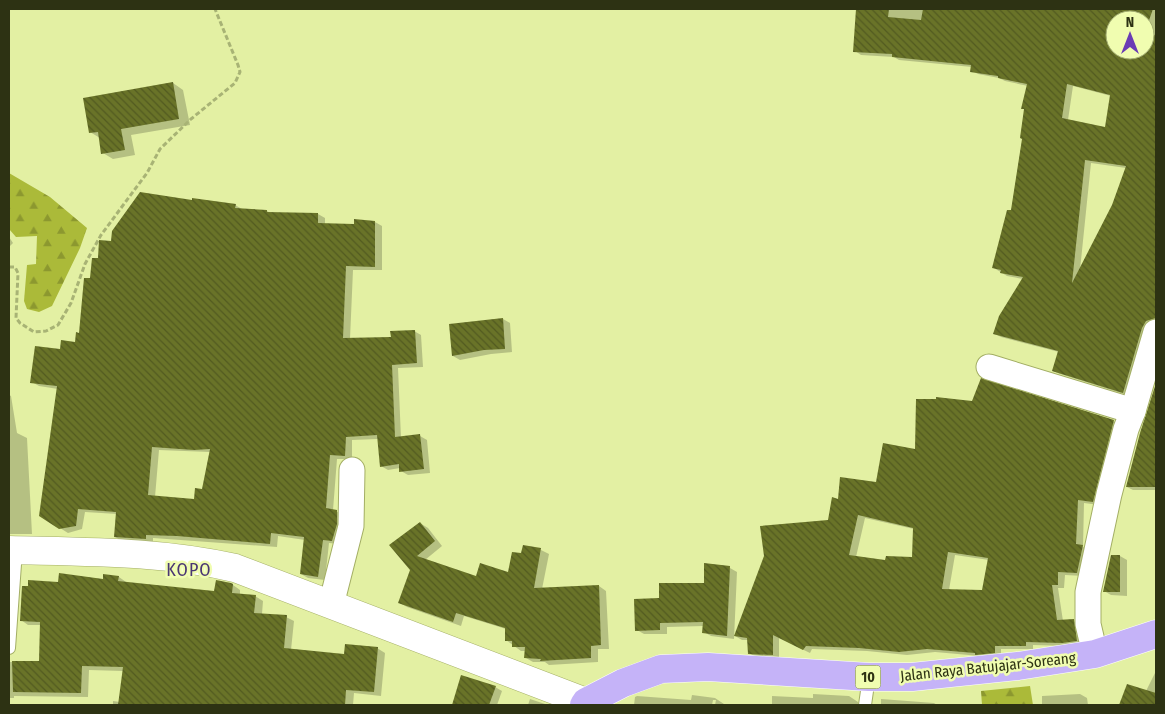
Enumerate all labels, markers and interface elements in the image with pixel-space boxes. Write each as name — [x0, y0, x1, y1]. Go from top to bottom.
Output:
north arrow — [1105, 10, 1155, 60]
text: N — [1126, 14, 1134, 31]
district label: KOPO — [166, 559, 212, 581]
street label: Jalan Raya Batujajar-Soreang — [899, 649, 1077, 685]
road number: 10 — [856, 666, 880, 689]

